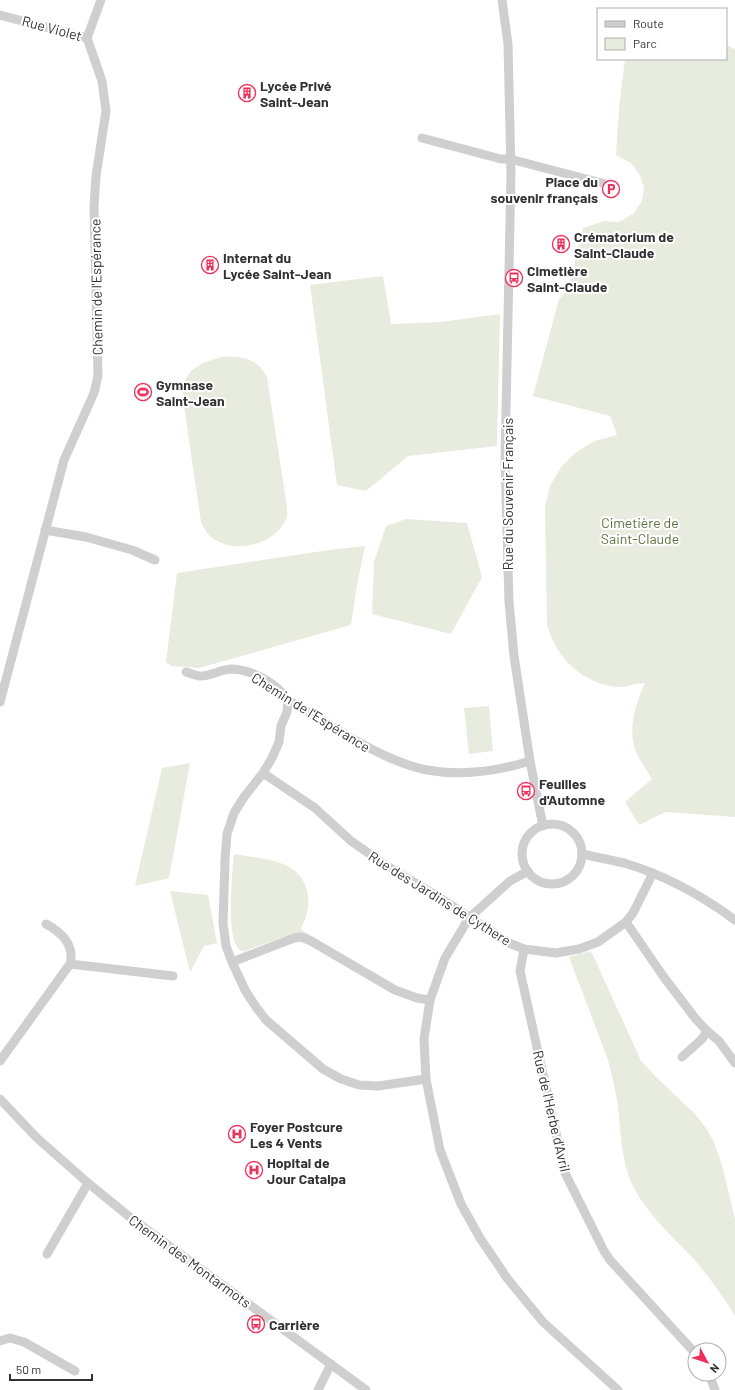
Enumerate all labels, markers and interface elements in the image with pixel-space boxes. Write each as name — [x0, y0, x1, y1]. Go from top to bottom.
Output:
legend — [597, 8, 727, 60]
street label: Rue Violet — [20, 12, 84, 44]
text: Route — [633, 16, 664, 30]
text: Parc — [633, 36, 657, 50]
place label: Lycée Privé Saint-Jean — [260, 77, 332, 110]
building icon: Lycée Privé Saint-Jean — [237, 83, 257, 103]
place label: Place du souvenir français — [490, 173, 598, 206]
parking icon: Place du souvenir français — [601, 179, 621, 199]
street label: Chemin de l'Espérance — [86, 219, 106, 355]
place label: Crématorium de Saint-Claude — [574, 228, 674, 261]
building icon: Crématorium de Saint-Claude — [551, 234, 571, 254]
place label: Internat du Lycée Saint-Jean — [223, 249, 331, 282]
building icon: Internat du Lycée Saint-Jean — [200, 255, 220, 275]
place label: Cimetière Saint-Claude — [527, 262, 608, 295]
bus stop icon: Cimetière Saint-Claude — [504, 268, 524, 288]
place label: Gymnase Saint-Jean — [156, 376, 225, 409]
sports icon: Gymnase Saint-Jean — [133, 382, 153, 402]
street label: Rue du Souvenir Français — [499, 417, 516, 570]
park label: Cimetière de Saint-Claude — [601, 514, 679, 547]
street label: Chemin de l'Espérance — [249, 669, 373, 755]
place label: Feuilles d'Automne — [539, 775, 605, 808]
bus stop icon: Feuilles d'Automne — [516, 781, 536, 801]
street label: Rue des Jardins de Cythere — [366, 847, 514, 949]
street label: Rue de l'Herbe d'Avril — [530, 1049, 574, 1173]
place label: Foyer Postcure Les 4 Vents — [250, 1118, 343, 1151]
hospital icon: Foyer Postcure Les 4 Vents — [227, 1124, 247, 1144]
place label: Hopital de Jour Catalpa — [267, 1154, 346, 1187]
hospital icon: Hopital de Jour Catalpa — [244, 1160, 264, 1180]
street label: Chemin des Montarmots — [126, 1211, 255, 1311]
bus stop icon: Carrière — [246, 1314, 266, 1334]
place label: Carrière — [269, 1316, 320, 1333]
north arrow — [687, 1342, 727, 1382]
scale bar — [10, 1356, 92, 1382]
text: 50 m — [16, 1362, 41, 1376]
text: N — [708, 1362, 722, 1376]

